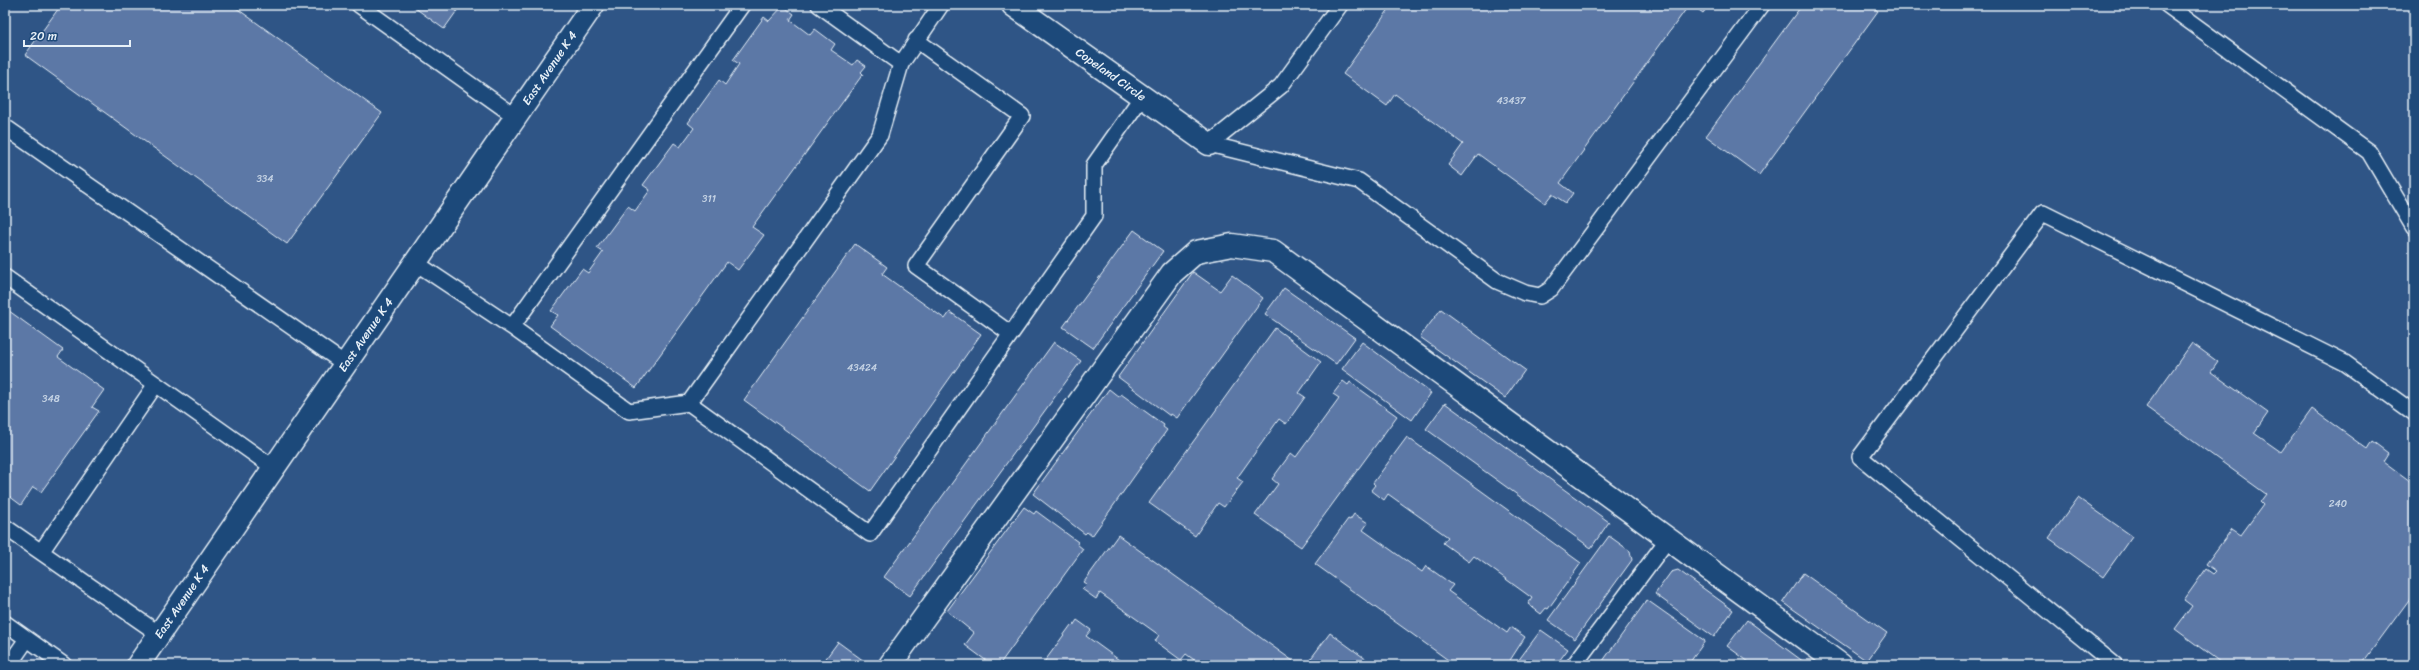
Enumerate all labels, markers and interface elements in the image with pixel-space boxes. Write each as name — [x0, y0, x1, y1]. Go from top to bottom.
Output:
scale bar — [24, 22, 130, 48]
text: 20 m — [30, 25, 57, 47]
street label: East Avenue K 4 — [516, 26, 583, 110]
street label: Copeland Circle — [1071, 41, 1151, 107]
house number: 43437 — [1496, 92, 1527, 110]
house number: 334 — [256, 170, 274, 188]
house number: 311 — [702, 190, 716, 208]
street label: East Avenue K 4 — [332, 293, 399, 377]
house number: 43424 — [847, 359, 877, 377]
house number: 348 — [42, 390, 60, 408]
house number: 240 — [2329, 495, 2347, 513]
street label: East Avenue K 4 — [148, 559, 216, 643]

